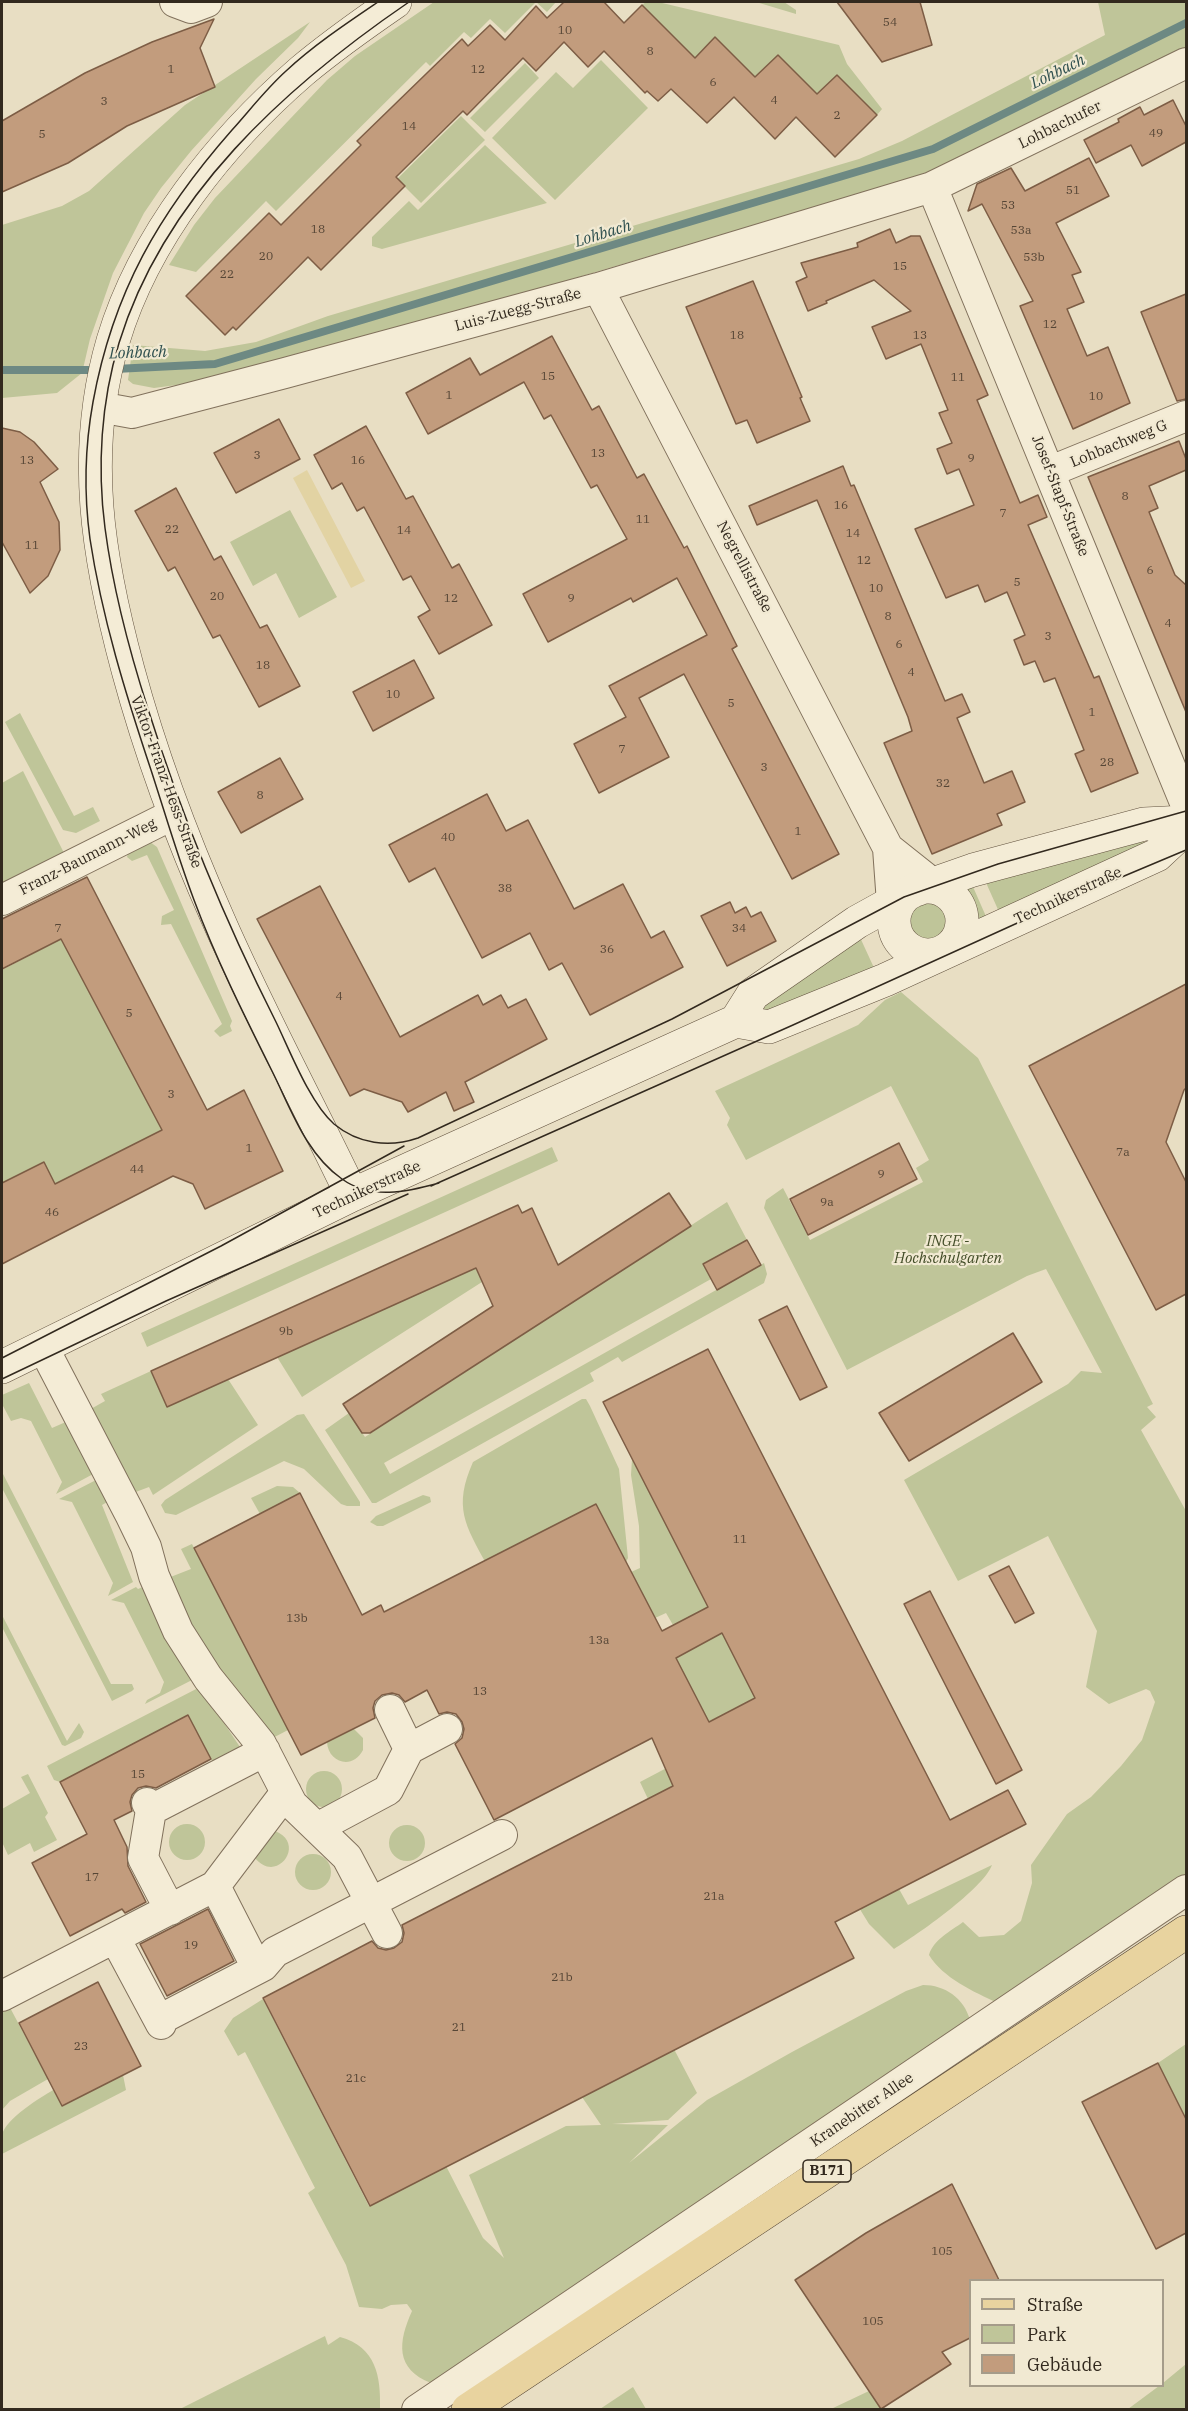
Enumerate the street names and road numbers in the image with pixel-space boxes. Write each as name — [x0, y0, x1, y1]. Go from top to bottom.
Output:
street label: Lohbachufer — [1016, 97, 1104, 153]
street label: Luis-Zuegg-Straße — [453, 284, 583, 336]
street label: Lohbachweg G — [1068, 416, 1170, 472]
street label: Josef-Stapf-Straße — [1027, 433, 1093, 559]
street label: Negrellistraße — [712, 518, 776, 616]
street label: Viktor-Franz-Hess-Straße — [126, 693, 206, 871]
street label: Franz-Baumann-Weg — [17, 815, 159, 899]
street label: Technikerstraße — [1011, 863, 1125, 929]
street label: Technikerstraße — [310, 1157, 424, 1223]
street label: Kranebitter Allee — [807, 2069, 917, 2151]
road number: B171 — [803, 2160, 851, 2182]

